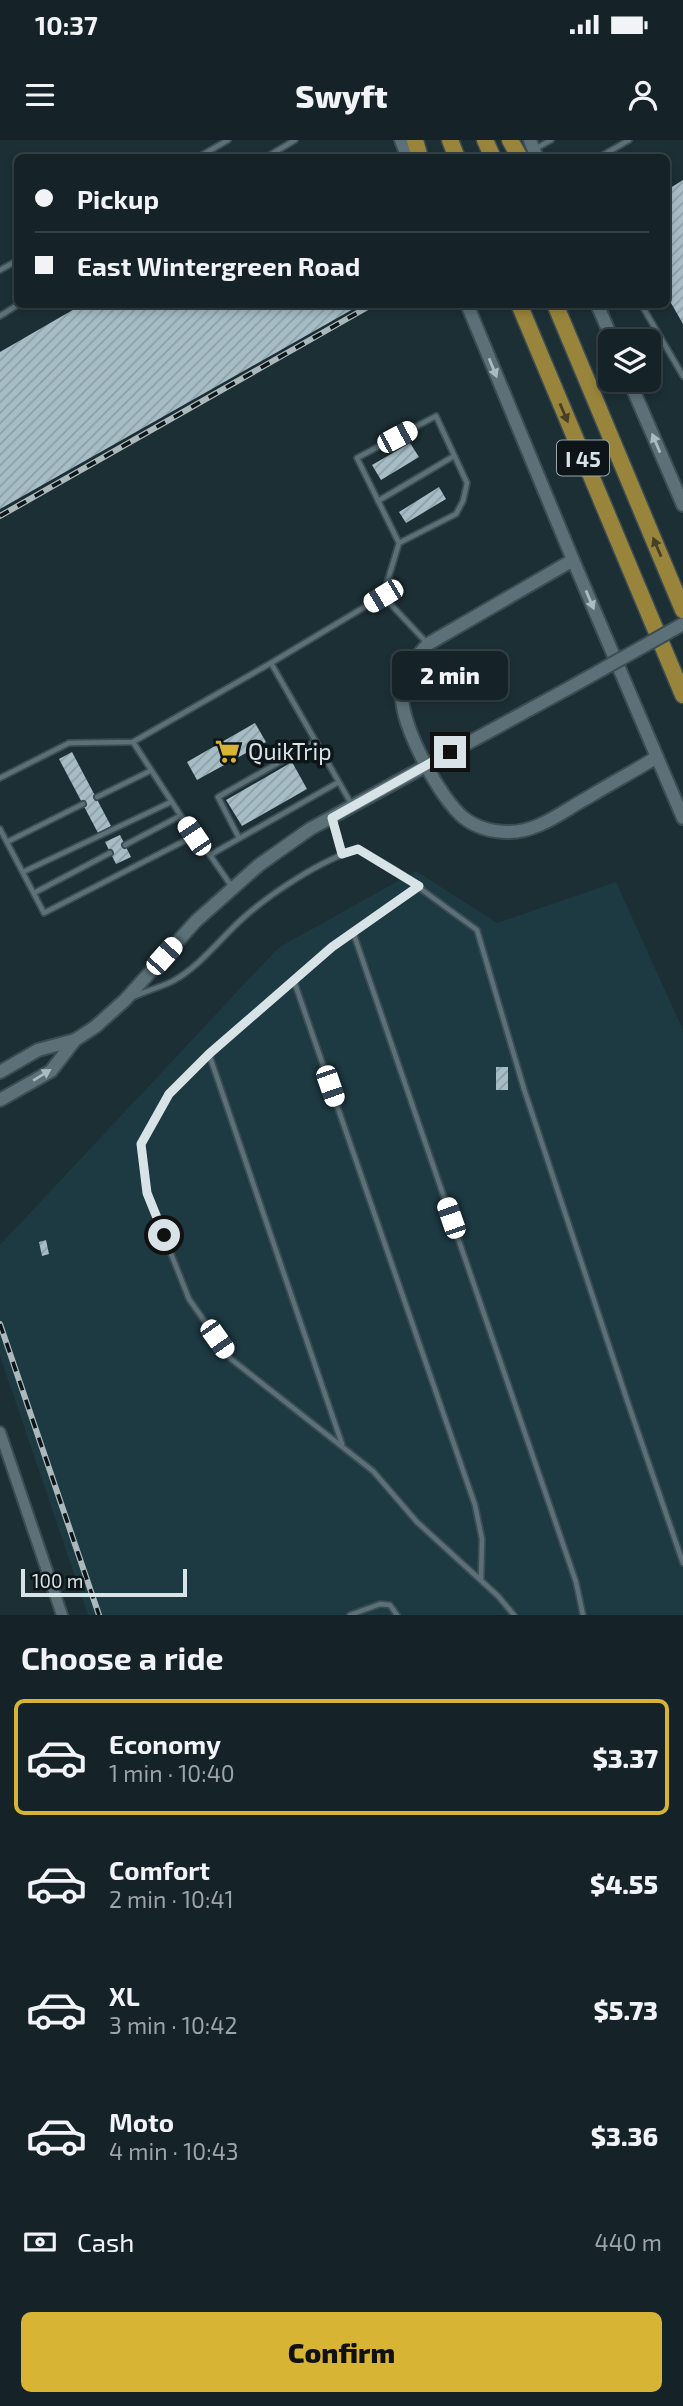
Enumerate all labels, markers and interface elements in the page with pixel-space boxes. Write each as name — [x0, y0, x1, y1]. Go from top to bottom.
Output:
text: 10:37 — [35, 9, 98, 40]
icon: menu — [21, 76, 59, 114]
text: Swyft — [295, 76, 388, 114]
icon: person — [624, 76, 662, 114]
text: Pickup — [77, 183, 159, 214]
text: East Wintergreen Road — [77, 250, 360, 281]
map controls — [598, 329, 661, 392]
button: layers — [598, 329, 661, 392]
one-way arrow — [488, 357, 499, 378]
one-way arrow — [559, 402, 570, 423]
car — [374, 418, 421, 456]
one-way arrow — [650, 432, 661, 453]
road number: I 45 — [557, 440, 609, 476]
one-way arrow — [651, 537, 662, 558]
car — [360, 576, 407, 616]
one-way arrow — [585, 590, 596, 611]
callout: 2 min — [392, 650, 508, 700]
text: 2 min — [420, 661, 480, 689]
route end — [434, 736, 466, 768]
supermarket icon: QuikTrip — [214, 737, 242, 765]
place label: QuikTrip — [248, 737, 332, 765]
car — [174, 813, 215, 859]
car — [143, 933, 186, 979]
car — [314, 1063, 347, 1109]
one-way arrow — [33, 1069, 52, 1082]
car — [435, 1195, 468, 1241]
route start — [148, 1219, 180, 1251]
car — [197, 1316, 238, 1362]
scale bar — [21, 1566, 187, 1598]
text: 100 m — [32, 1569, 83, 1592]
text: Choose a ride — [21, 1638, 224, 1676]
icon: car — [25, 1726, 88, 1789]
text: Economy — [109, 1728, 221, 1759]
text: $3.37 — [592, 1742, 658, 1773]
text: 1 min · 10:40 — [109, 1759, 235, 1787]
icon: car — [25, 1852, 88, 1915]
text: Comfort — [109, 1854, 210, 1885]
text: $4.55 — [590, 1868, 658, 1899]
text: 2 min · 10:41 — [109, 1885, 234, 1913]
icon: car — [25, 1978, 88, 2041]
text: XL — [109, 1980, 140, 2011]
text: $5.73 — [594, 1994, 658, 2025]
text: 3 min · 10:42 — [109, 2011, 237, 2039]
icon: car — [25, 2104, 88, 2167]
text: Moto — [109, 2106, 174, 2137]
text: $3.36 — [591, 2120, 658, 2151]
text: 4 min · 10:43 — [109, 2137, 239, 2165]
icon: cash — [21, 2223, 59, 2261]
text: Cash — [77, 2226, 134, 2257]
text: 440 m — [595, 2228, 662, 2256]
button: Confirm — [21, 2312, 662, 2392]

